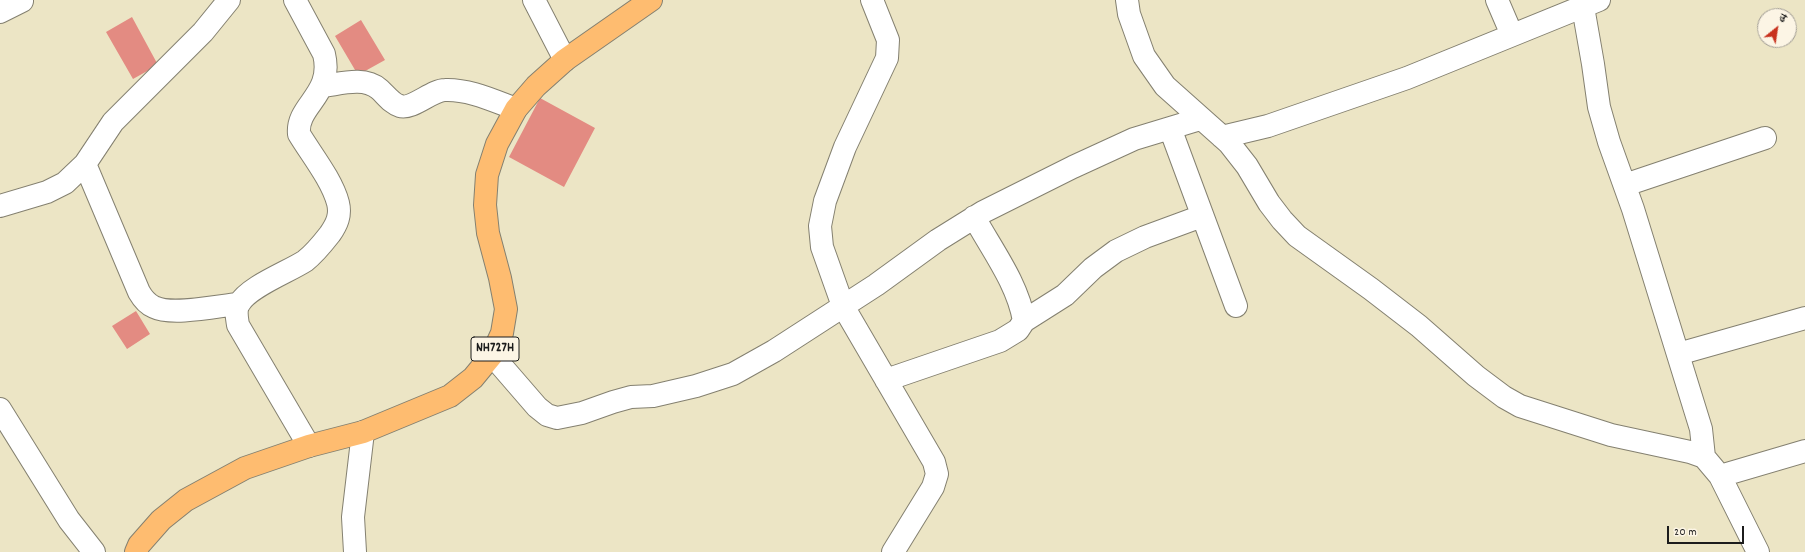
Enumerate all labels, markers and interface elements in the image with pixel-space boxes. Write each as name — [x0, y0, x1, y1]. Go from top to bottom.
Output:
north arrow — [1757, 8, 1797, 48]
text: उ — [1776, 10, 1789, 27]
road number: NH727H — [471, 337, 519, 361]
scale bar — [1669, 518, 1746, 544]
text: 20 m — [1674, 524, 1697, 541]

